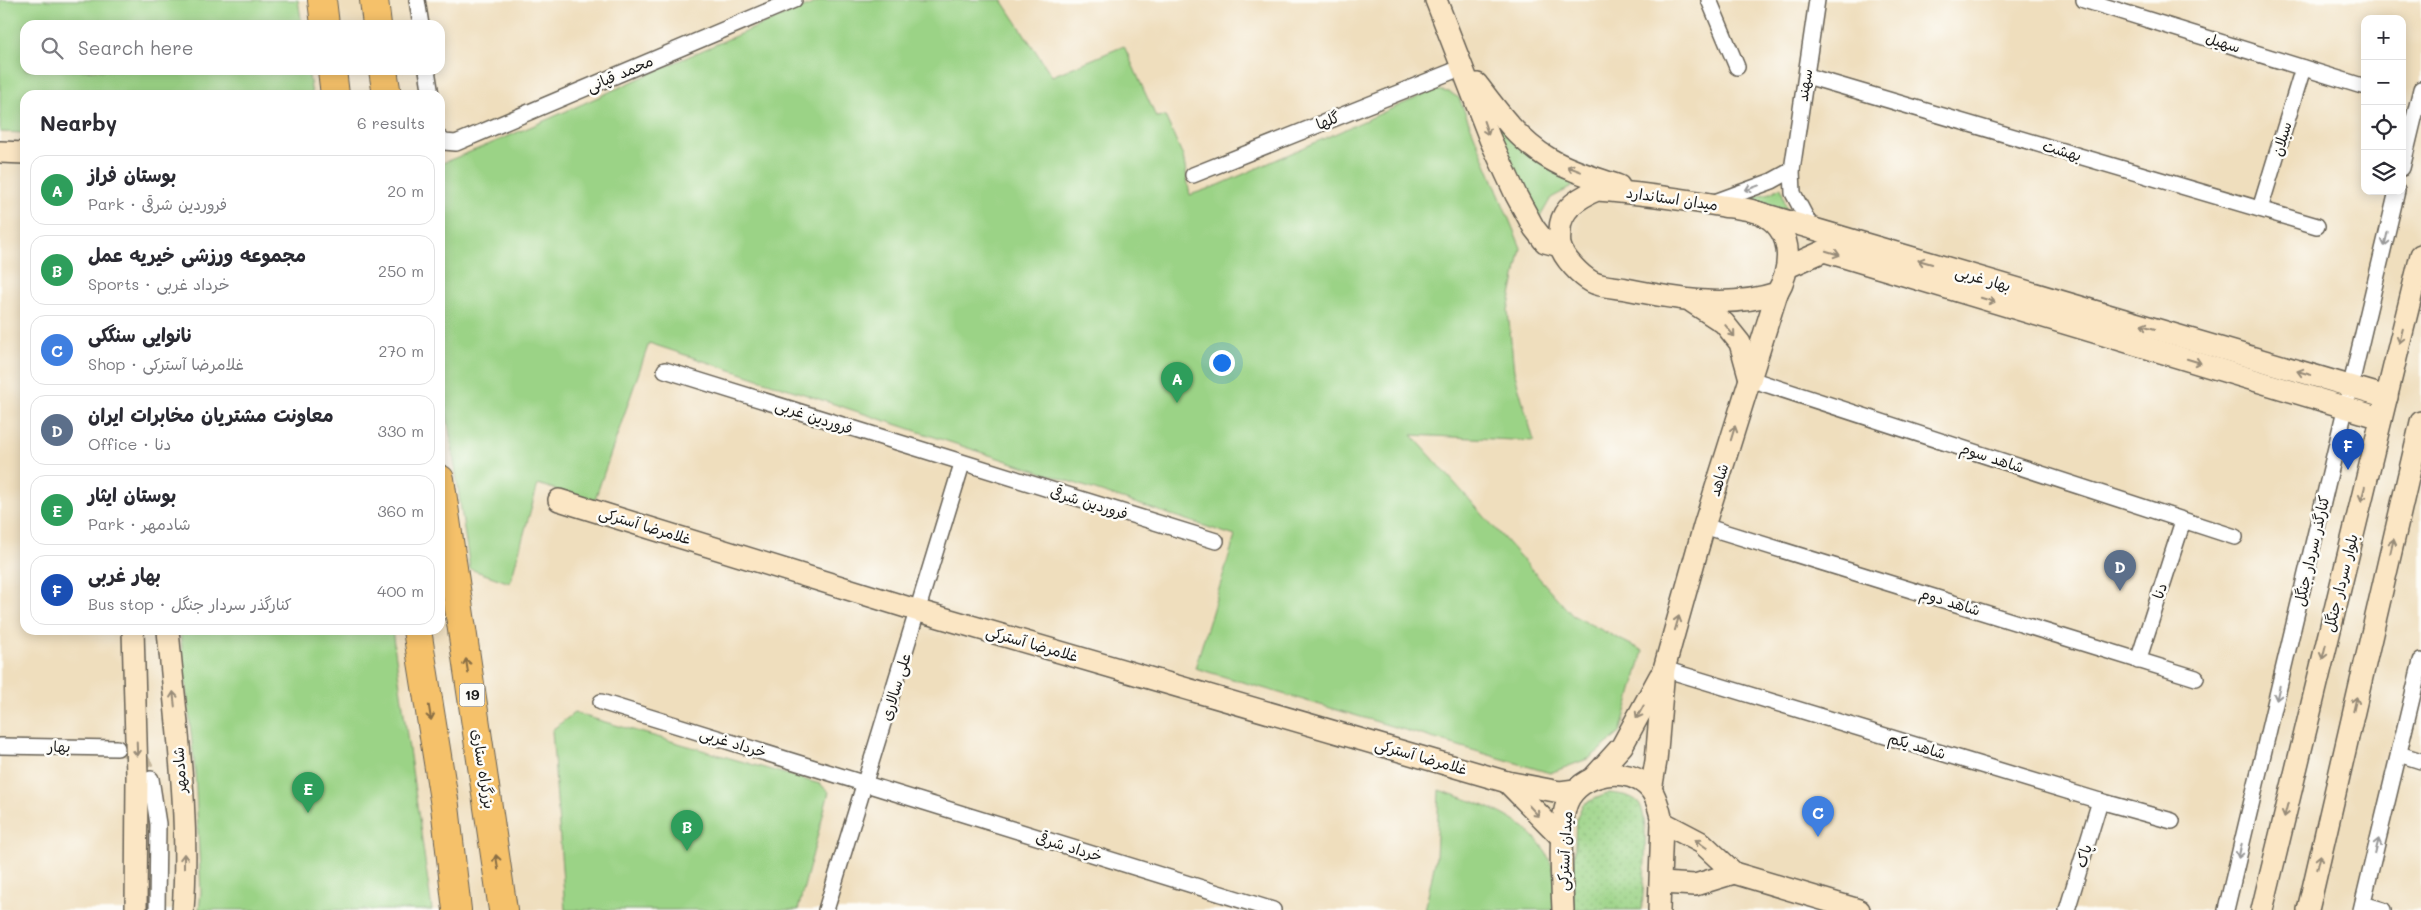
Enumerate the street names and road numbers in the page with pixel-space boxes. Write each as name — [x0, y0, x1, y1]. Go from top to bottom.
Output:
street label: سهیل — [2203, 27, 2243, 57]
street label: محمد قپانی — [583, 50, 656, 97]
street label: سهند — [1792, 67, 1816, 103]
street label: گلها — [1313, 106, 1342, 134]
street label: سبلان — [2266, 119, 2296, 158]
street label: بهشت — [2041, 135, 2084, 165]
street label: میدان استاندارد — [1625, 182, 1719, 214]
street label: بهار غربی — [1953, 261, 2013, 296]
street label: فروردین غربی — [773, 394, 856, 439]
street label: شاهد سوم — [1957, 437, 2027, 480]
street label: شاهد — [1704, 461, 1732, 498]
street label: فروردین شرقی — [1048, 481, 1131, 523]
street label: کنارگذر سردار جنگل — [2289, 493, 2334, 608]
street label: غلامرضا آسترکی — [597, 502, 694, 549]
street label: بلوار سردار جنگل — [2318, 532, 2362, 634]
street label: دنا — [2147, 580, 2171, 601]
street label: شاهد دوم — [1917, 582, 1983, 623]
street label: غلامرضا آسترکی — [984, 620, 1081, 667]
street label: علی سالاری — [875, 650, 916, 723]
road number: 19 — [460, 684, 484, 706]
street label: خرداد غربی — [697, 722, 769, 763]
street label: شاهد یکم — [1885, 727, 1948, 766]
street label: بزرگراه ستاری — [468, 728, 500, 810]
street label: غلامرضا آسترکی — [1373, 733, 1470, 780]
street label: بهار — [46, 736, 71, 756]
street label: شادمهر — [167, 746, 191, 796]
street label: میدان آسترکی — [1552, 811, 1577, 891]
street label: خرداد شرقی — [1034, 826, 1105, 866]
street label: پاک — [2070, 842, 2097, 870]

